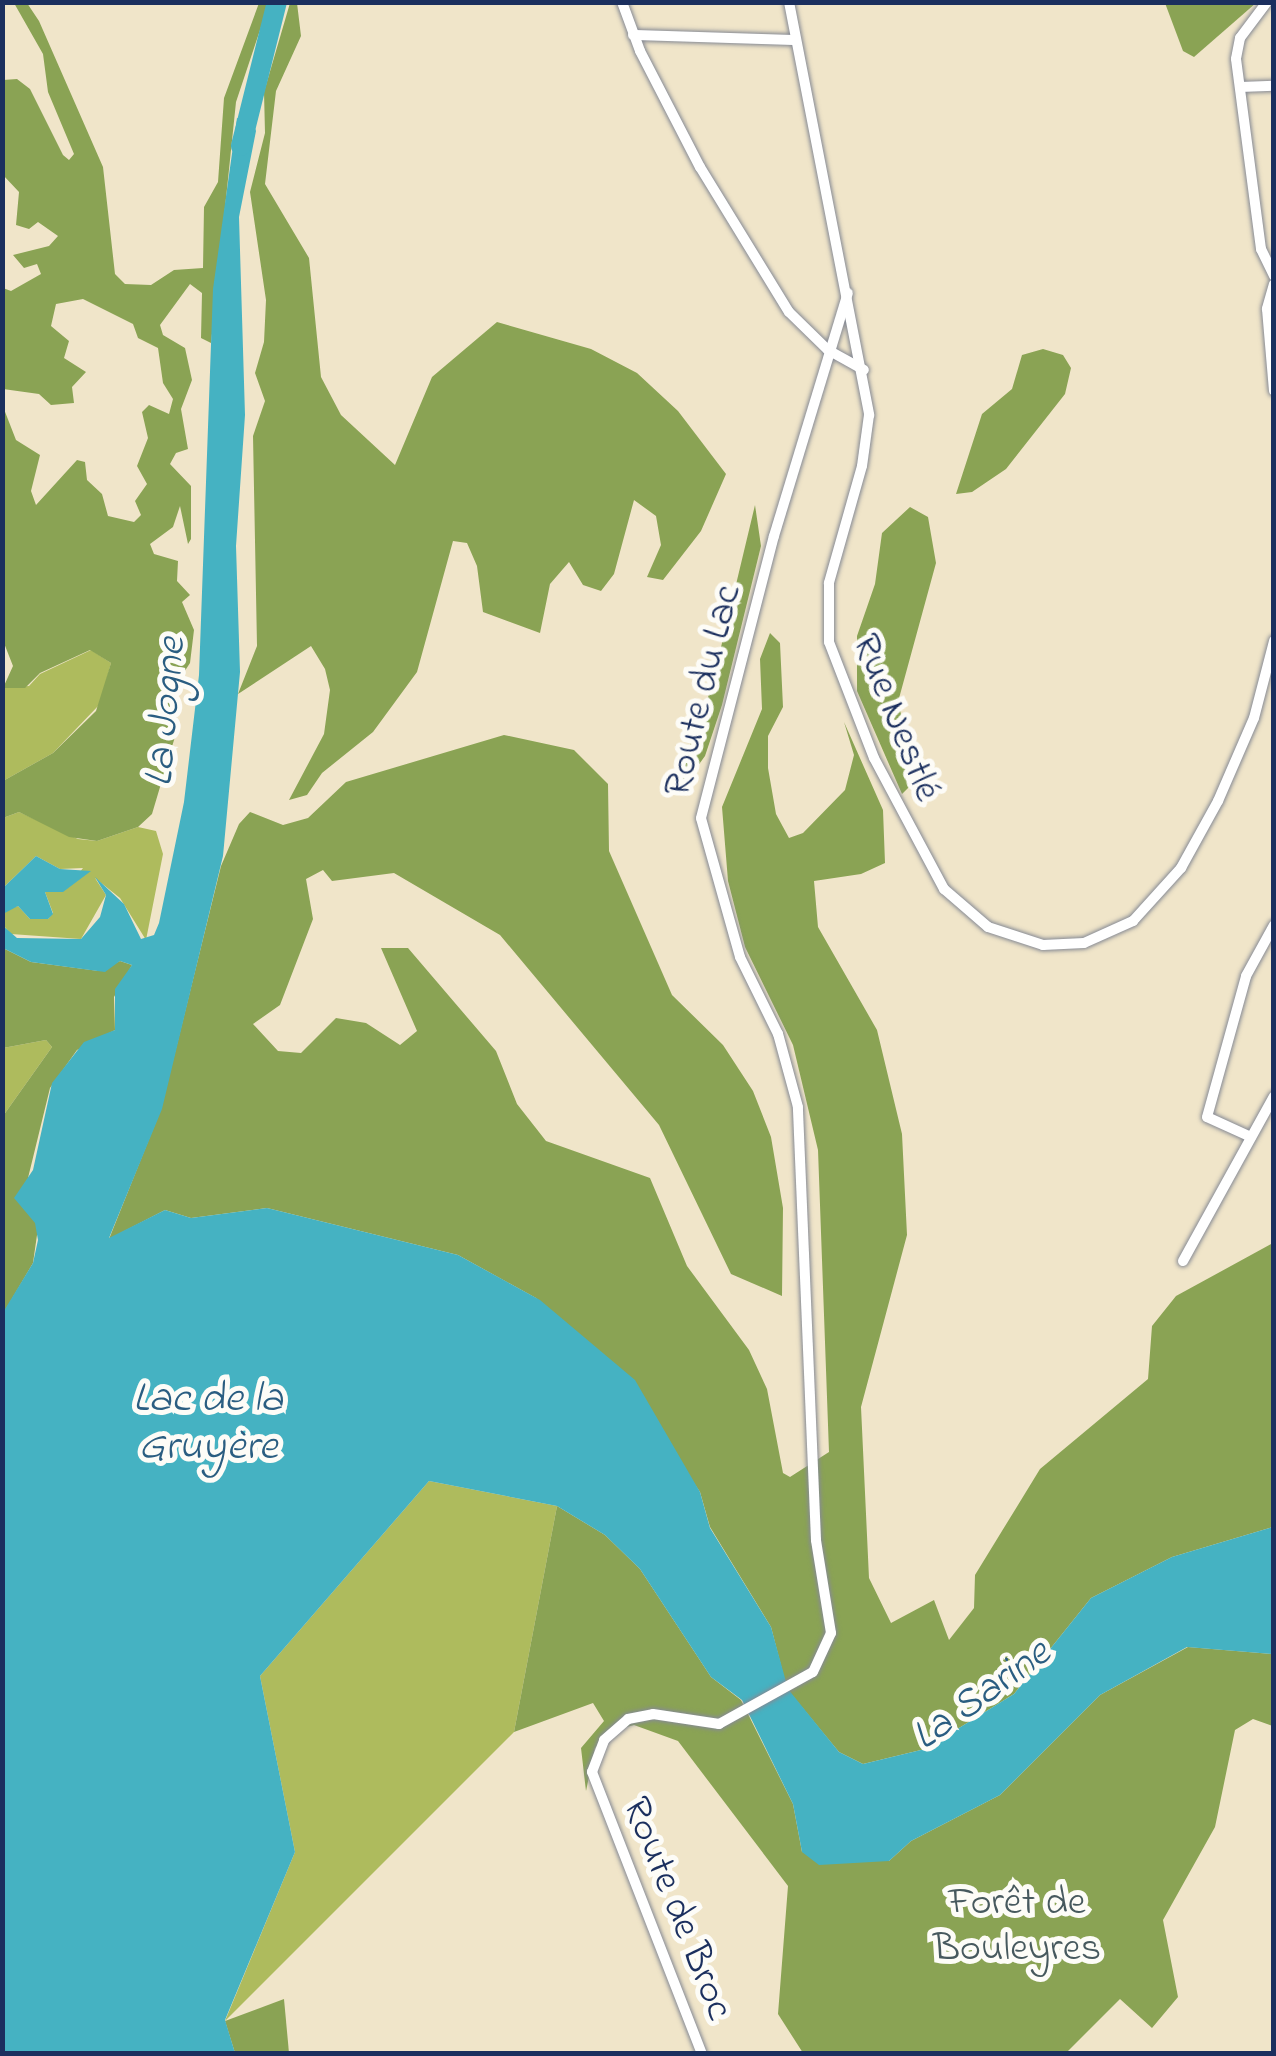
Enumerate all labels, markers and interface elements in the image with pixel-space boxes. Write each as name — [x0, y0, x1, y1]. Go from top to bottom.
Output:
street label: Route du Lac — [655, 580, 753, 802]
street label: Rue Nestlé — [840, 627, 950, 809]
water label: La Jogne — [135, 635, 199, 789]
water label: Lac de la Gruyère — [133, 1375, 283, 1474]
water label: La Sarine — [903, 1629, 1061, 1763]
street label: Route de Broc — [610, 1791, 742, 2027]
park label: Forêt de Bouleyres — [933, 1880, 1101, 1974]

